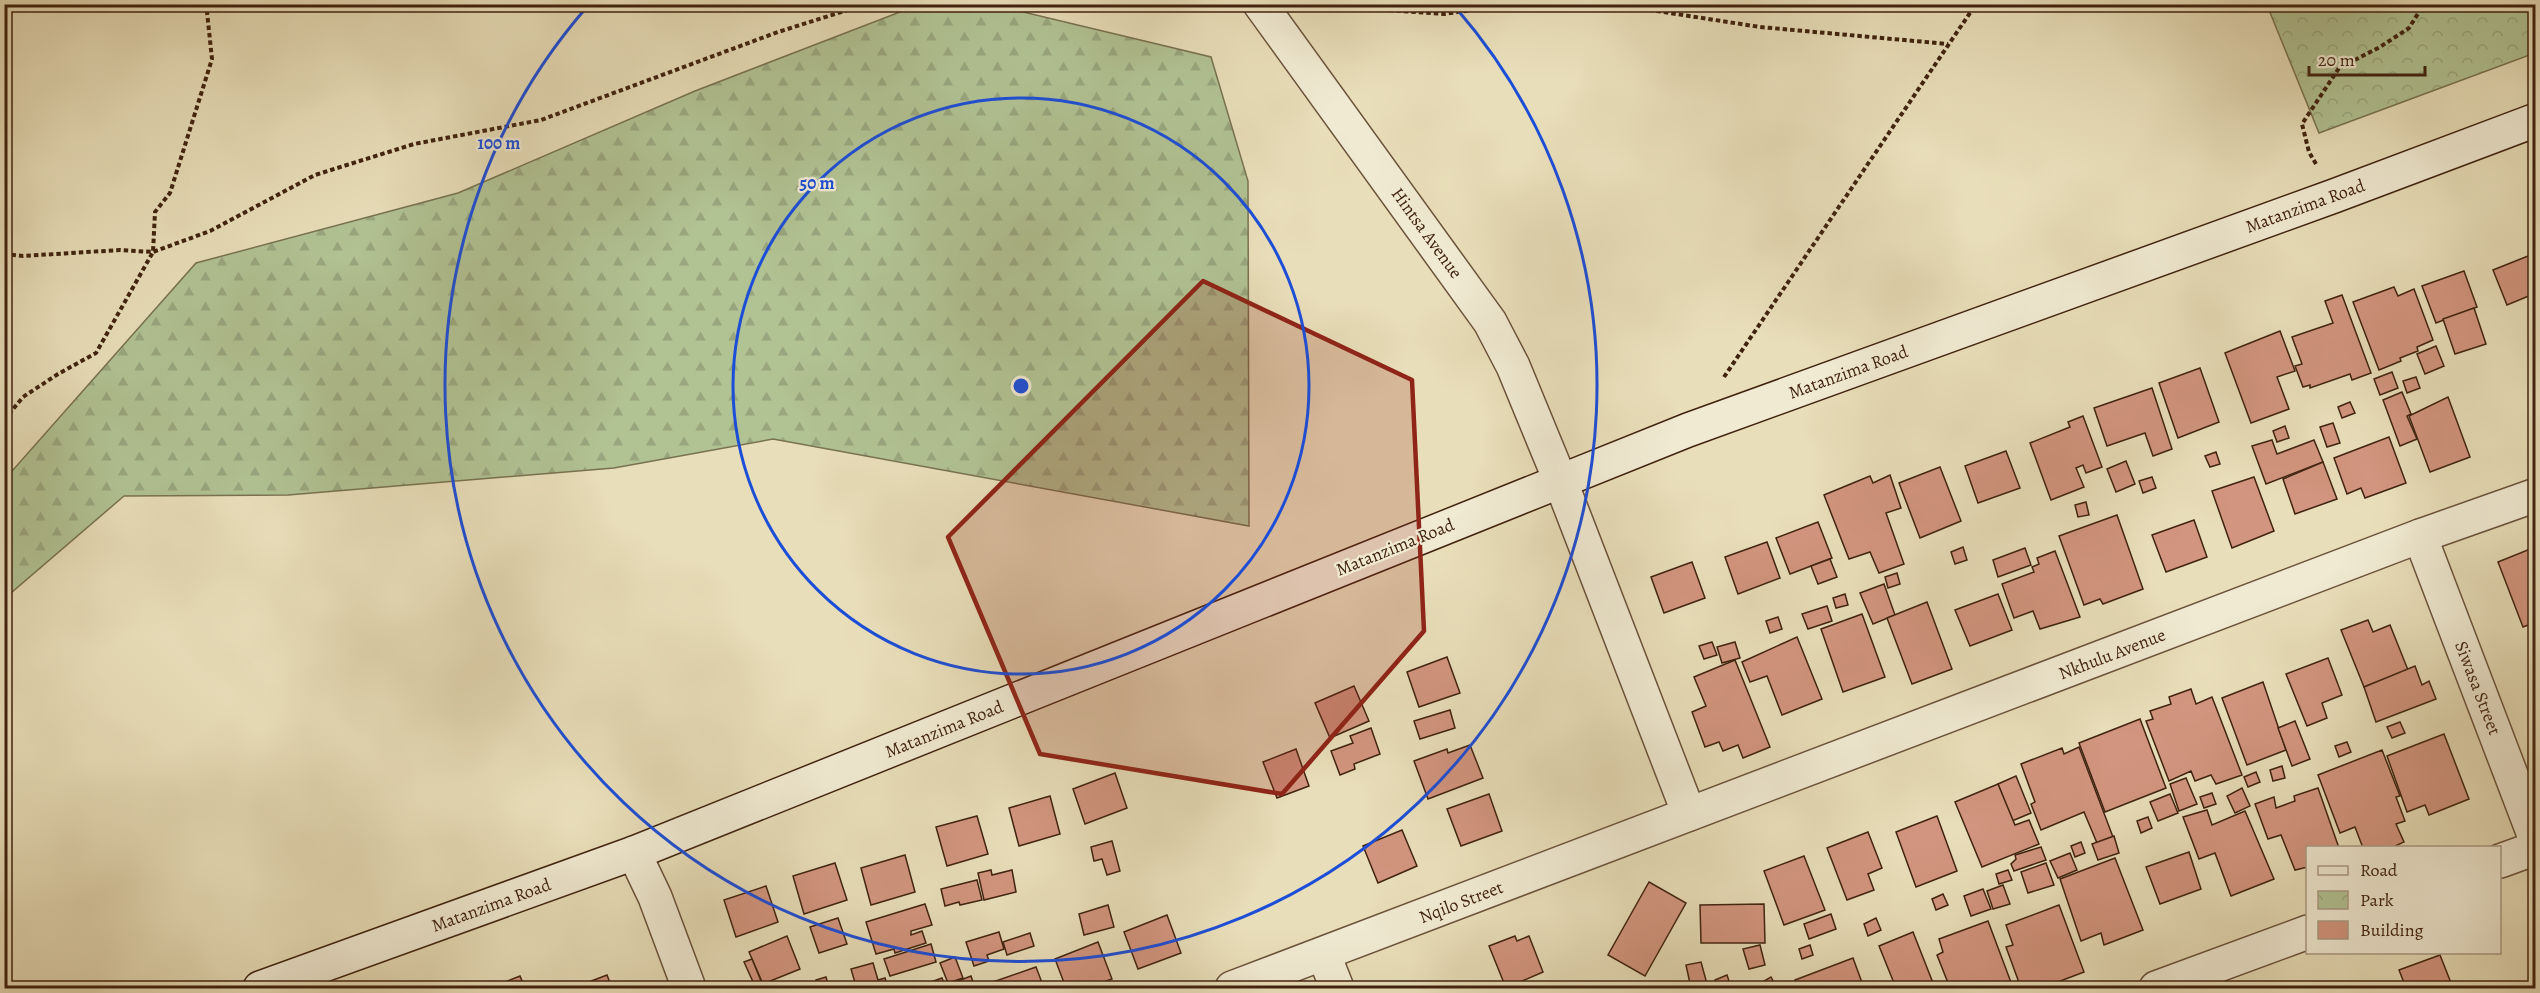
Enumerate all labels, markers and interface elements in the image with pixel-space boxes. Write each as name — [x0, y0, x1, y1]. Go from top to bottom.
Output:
scale bar — [2309, 39, 2424, 77]
text: 20 m — [2318, 48, 2355, 72]
text: 100 m — [478, 131, 520, 155]
text: 50 m — [800, 171, 834, 195]
street label: Matanzima Road — [2242, 173, 2368, 239]
street label: Hintsa Avenue — [1386, 183, 1468, 283]
street label: Matanzima Road — [1785, 339, 1911, 405]
centre of rings — [1011, 376, 1031, 396]
street label: Matanzima Road — [1332, 512, 1458, 582]
street label: Nkhulu Avenue — [2055, 623, 2169, 685]
street label: Siwasa Street — [2449, 638, 2507, 738]
street label: Matanzima Road — [881, 694, 1007, 764]
legend — [2306, 846, 2501, 954]
text: Road — [2360, 858, 2398, 882]
street label: Matanzima Road — [428, 872, 554, 938]
street label: Nqilo Street — [1416, 875, 1506, 929]
text: Park — [2360, 888, 2394, 912]
text: Building — [2360, 918, 2424, 942]

